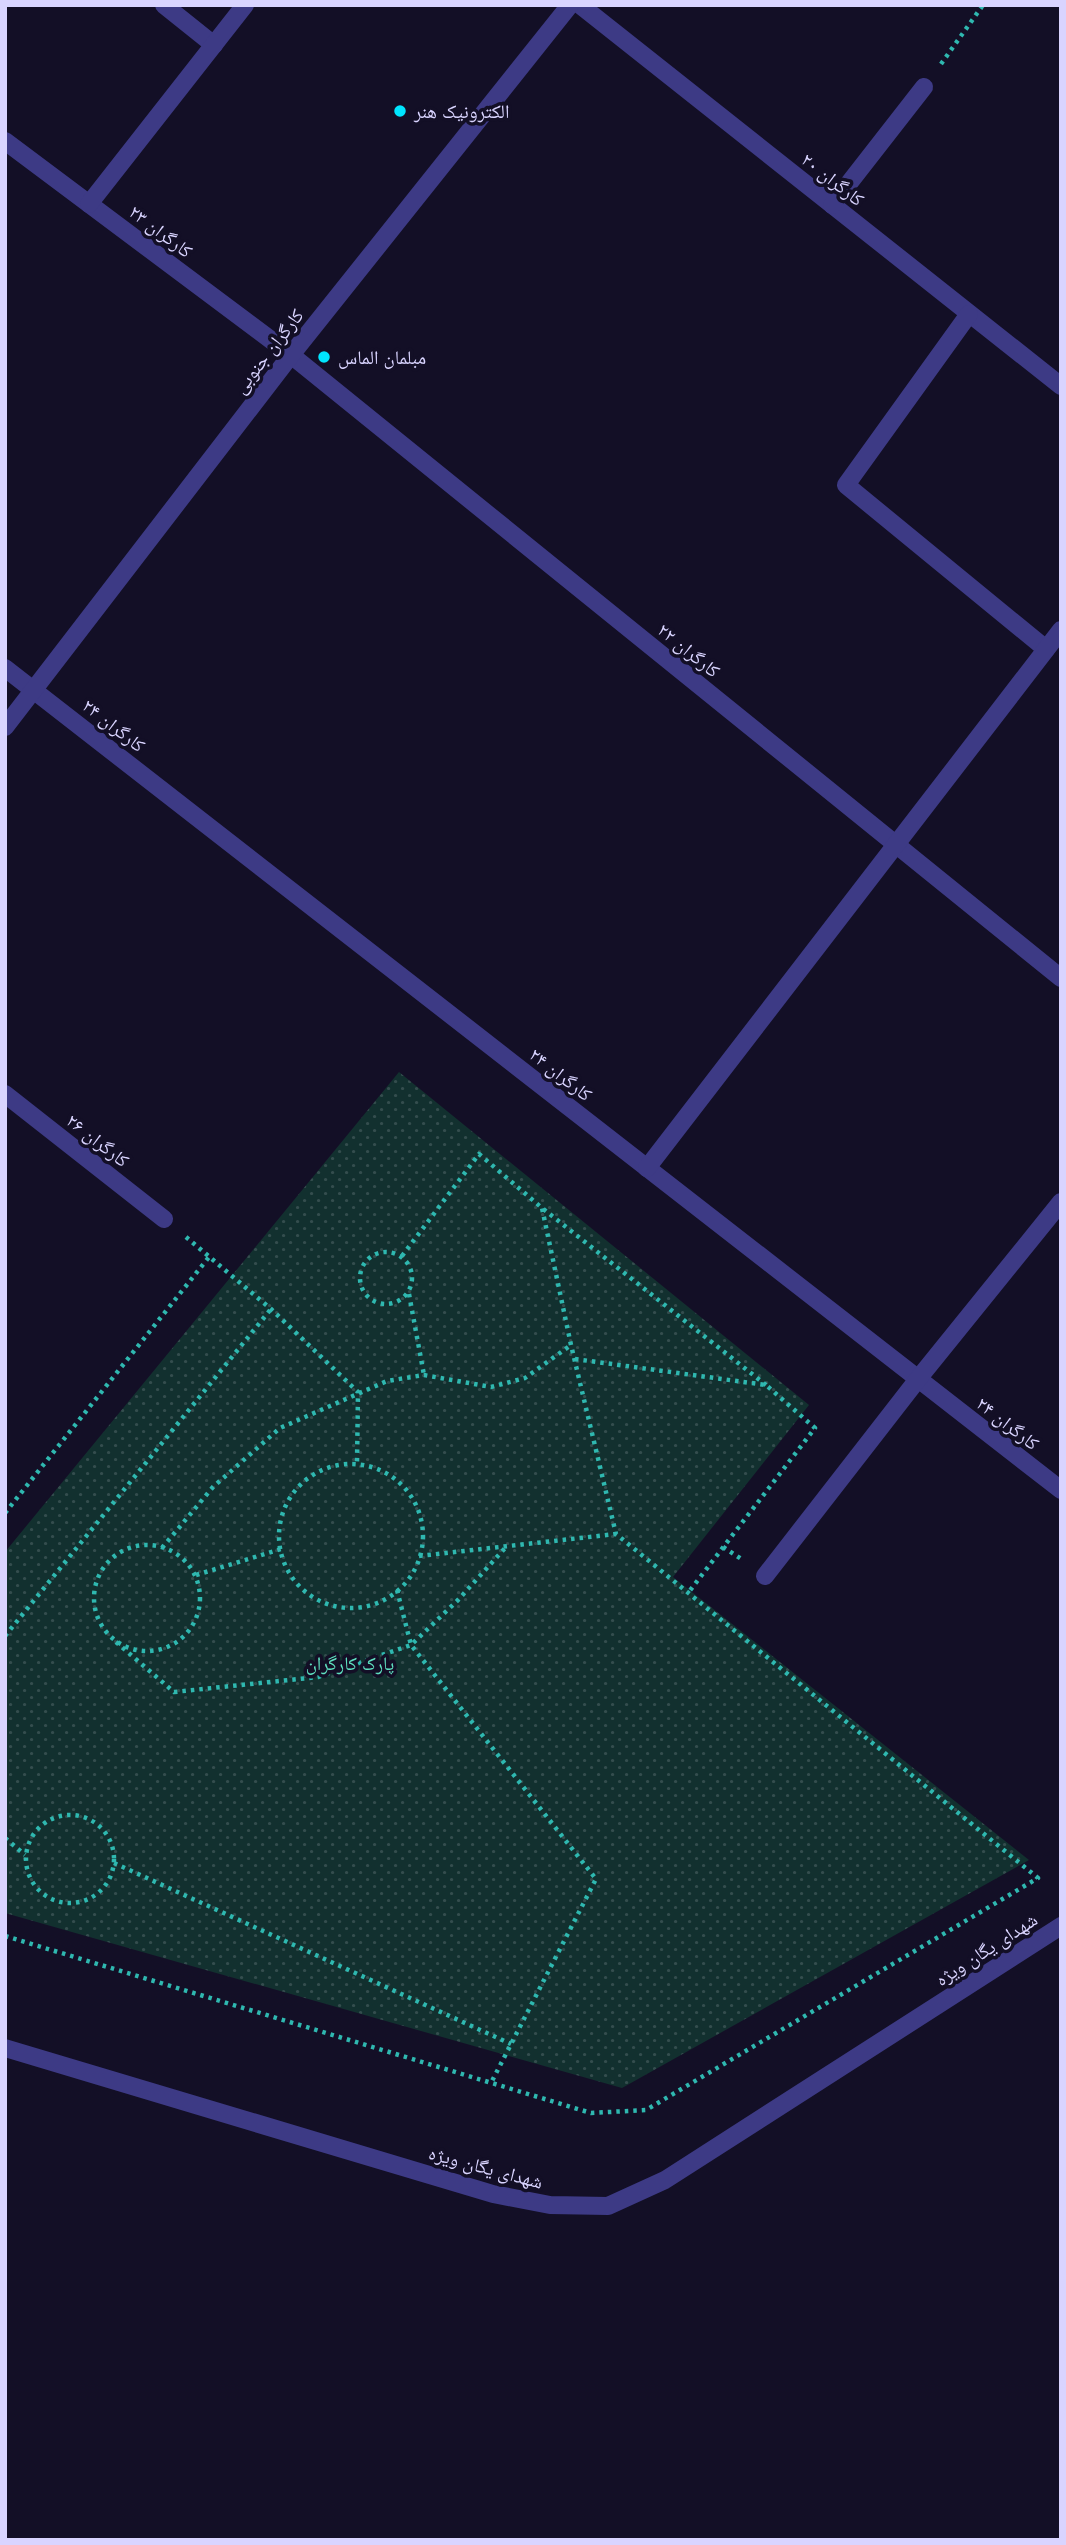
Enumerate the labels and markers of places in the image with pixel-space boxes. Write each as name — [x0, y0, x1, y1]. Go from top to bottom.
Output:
place label: الکترونیک هنر — [413, 99, 509, 124]
marker: الکترونیک هنر — [392, 103, 408, 119]
place label: مبلمان الماس — [338, 345, 426, 370]
marker: مبلمان الماس — [316, 349, 332, 365]

